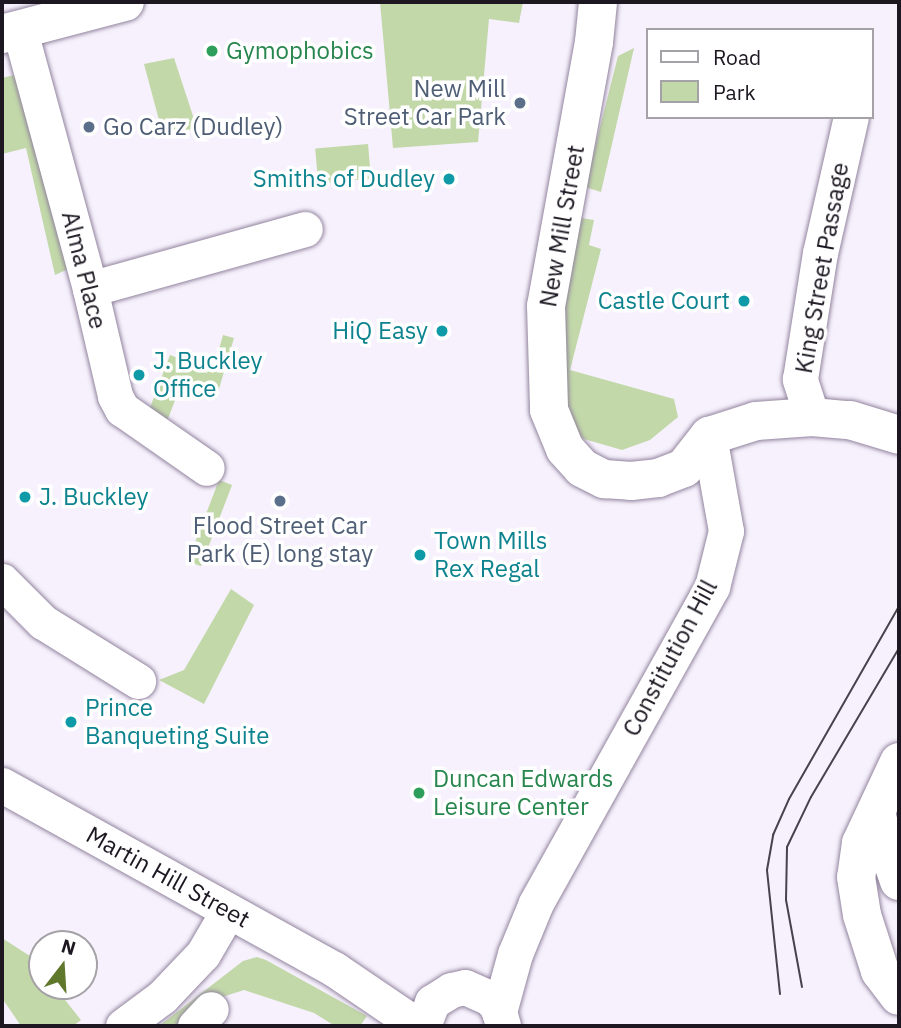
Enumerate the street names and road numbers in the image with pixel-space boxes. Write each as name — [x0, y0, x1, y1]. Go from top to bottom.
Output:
street label: New Mill Street — [534, 143, 590, 309]
street label: King Street Passage — [789, 160, 855, 376]
street label: Alma Place — [55, 208, 113, 332]
street label: Constitution Hill — [617, 575, 723, 741]
street label: Martin Hill Street — [81, 820, 255, 934]

